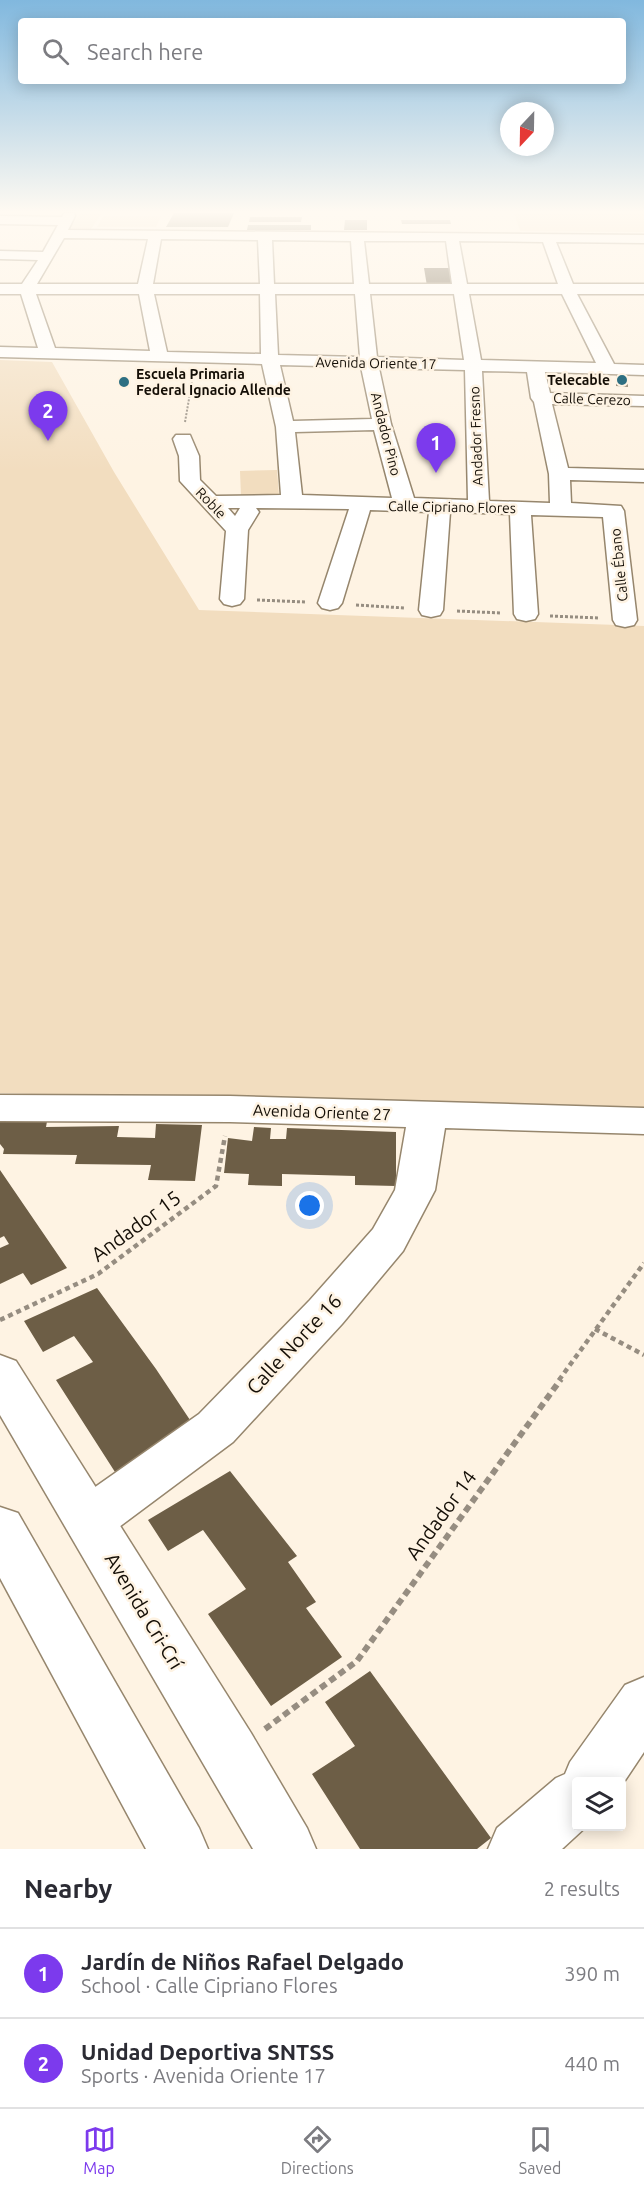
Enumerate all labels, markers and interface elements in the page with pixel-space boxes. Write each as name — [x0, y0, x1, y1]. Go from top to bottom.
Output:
search box — [18, 18, 626, 84]
icon: search — [39, 35, 72, 68]
text: Search here — [87, 39, 203, 64]
north arrow — [500, 102, 554, 156]
street label: Avenida Oriente 17 — [315, 354, 437, 372]
place label: Escuela Primaria Federal Ignacio Allende — [136, 366, 291, 398]
place label: Telecable — [547, 372, 610, 388]
marker: Telecable — [615, 373, 629, 387]
marker: Escuela Primaria Federal Ignacio Allende — [117, 375, 131, 389]
street label: Andador Fresno — [466, 386, 486, 486]
street label: Calle Cerezo — [553, 390, 631, 408]
street label: Andador Pino — [368, 391, 404, 477]
pin: 2 — [28, 392, 68, 441]
pin: 1 — [416, 424, 456, 473]
street label: Roble — [193, 484, 229, 522]
street label: Calle Cipriano Flores — [388, 498, 516, 516]
street label: Calle Ébano — [606, 528, 631, 602]
street label: Avenida Oriente 27 — [253, 1101, 391, 1123]
street label: Andador 15 — [87, 1186, 185, 1266]
your location — [295, 1191, 324, 1220]
street label: Calle Norte 16 — [241, 1289, 346, 1398]
street label: Andador 14 — [401, 1466, 481, 1564]
street label: Avenida Cri-Crí — [101, 1548, 189, 1674]
map controls — [572, 1777, 626, 1831]
button: layers — [572, 1777, 626, 1831]
text: Nearby — [24, 1874, 112, 1903]
text: 2 results — [544, 1877, 620, 1900]
text: Jardín de Niños Rafael Delgado — [81, 1949, 404, 1974]
text: 1 — [38, 1962, 49, 1985]
text: 390 m — [564, 1962, 620, 1985]
text: School · Calle Cipriano Flores — [81, 1974, 338, 1997]
text: Unidad Deportiva SNTSS — [81, 2039, 334, 2064]
text: 2 — [38, 2052, 49, 2075]
text: 440 m — [564, 2052, 620, 2075]
text: Sports · Avenida Oriente 17 — [81, 2064, 326, 2087]
tab: Map — [83, 2123, 116, 2177]
tab: Directions — [281, 2123, 354, 2177]
tab: Saved — [519, 2123, 561, 2177]

